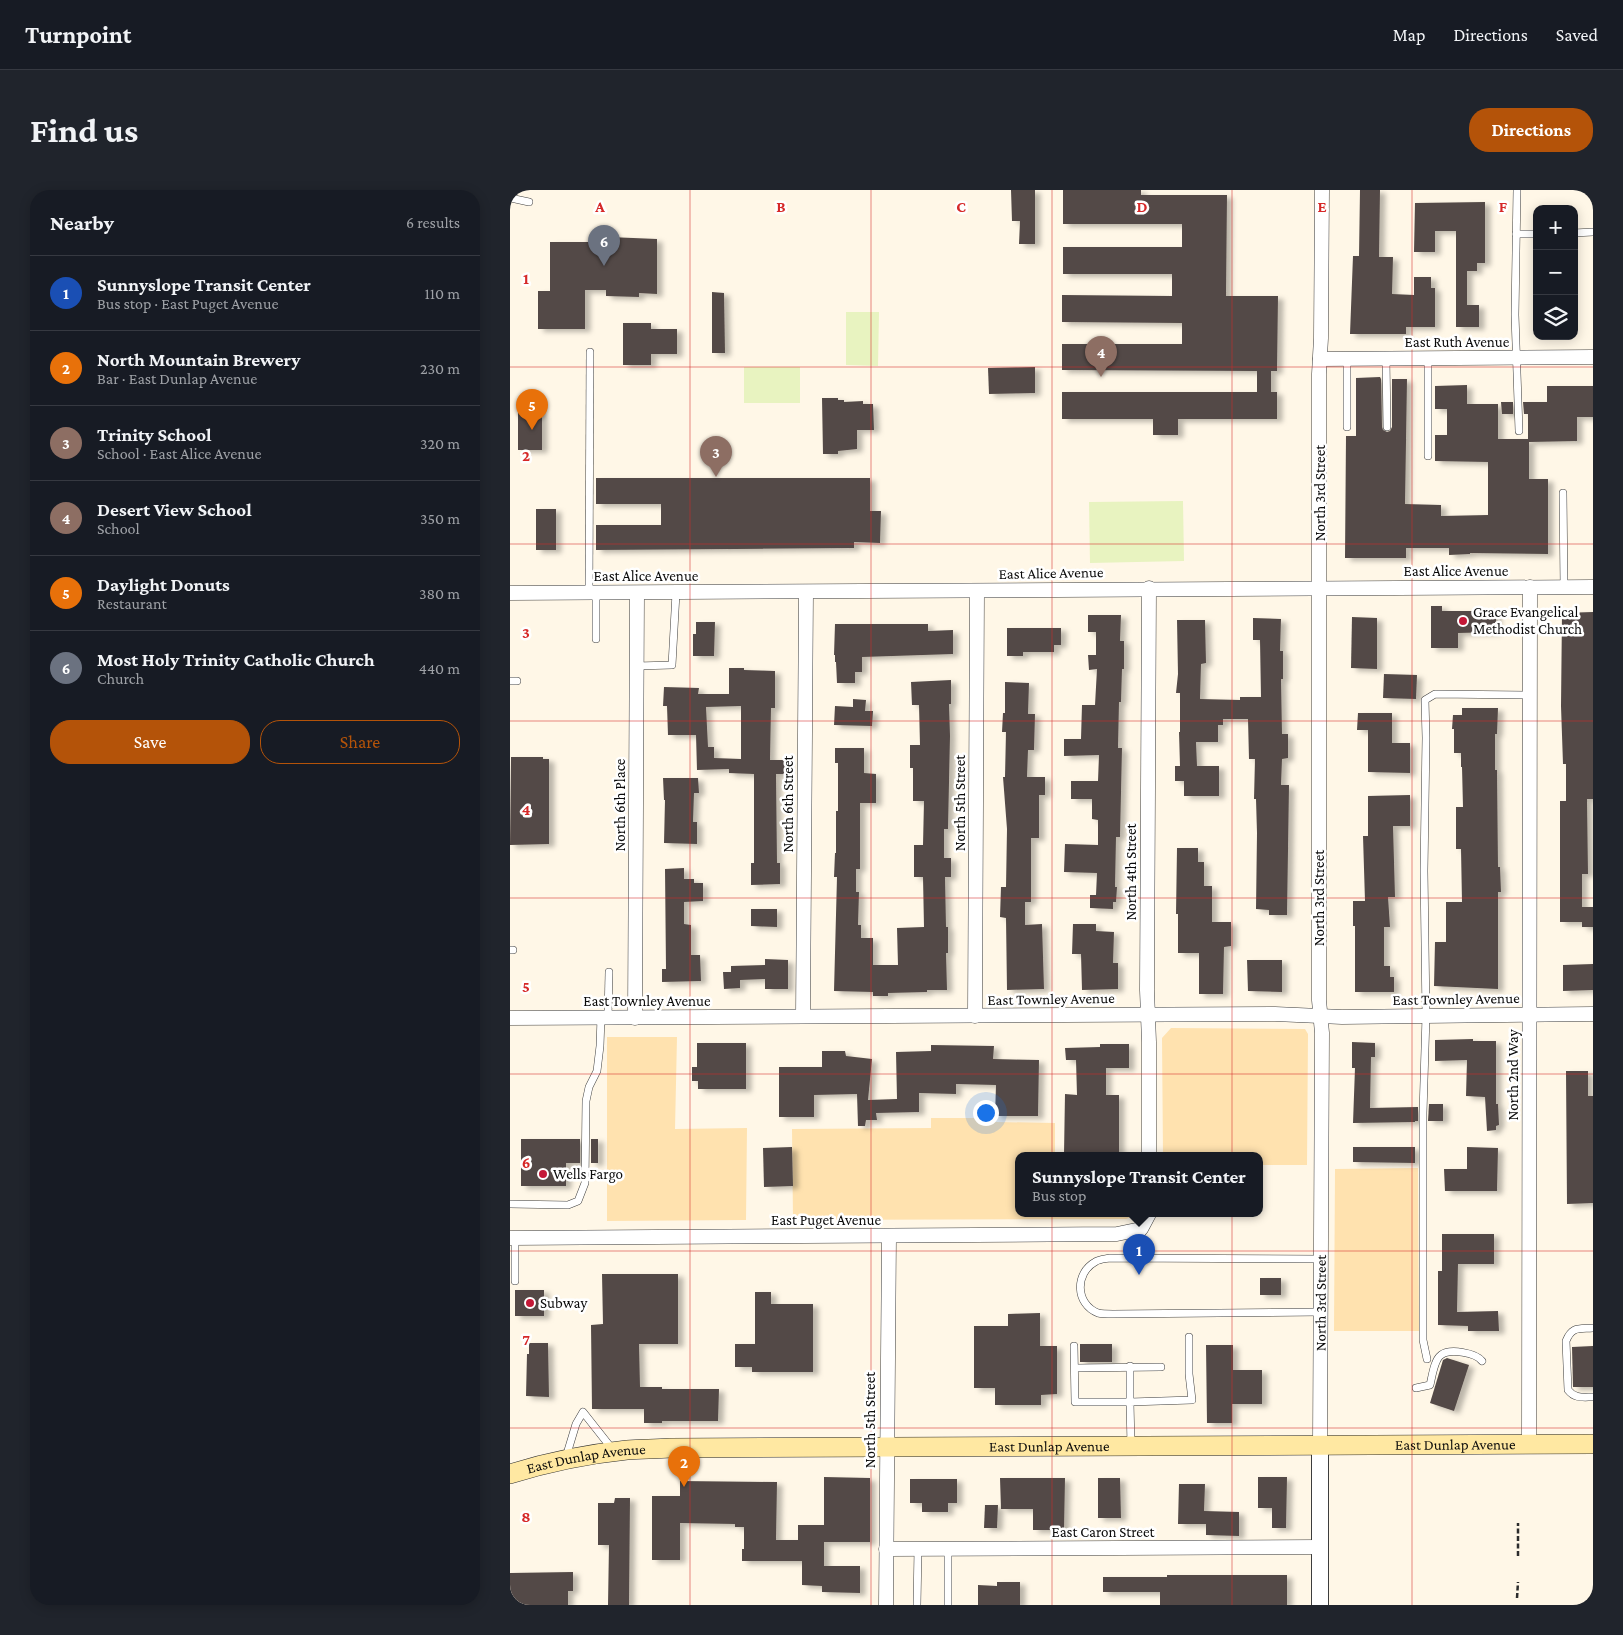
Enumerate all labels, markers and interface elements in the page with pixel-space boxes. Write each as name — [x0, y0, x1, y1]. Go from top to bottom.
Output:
text: Turnpoint — [25, 21, 131, 48]
text: Map — [1393, 25, 1425, 45]
text: Directions — [1453, 25, 1528, 45]
text: Saved — [1556, 25, 1598, 45]
button: Directions — [1469, 108, 1593, 152]
text: Find us — [30, 111, 138, 150]
text: A — [594, 198, 605, 215]
text: B — [776, 198, 786, 215]
text: C — [956, 198, 966, 215]
text: D — [1136, 198, 1148, 215]
text: E — [1317, 198, 1327, 215]
text: F — [1499, 198, 1508, 215]
map controls — [1533, 205, 1578, 340]
button: + — [1533, 205, 1578, 250]
text: Nearby — [50, 211, 114, 235]
text: 6 results — [406, 214, 460, 231]
pin: 6 — [588, 225, 620, 266]
button: − — [1533, 250, 1578, 295]
text: 1 — [523, 270, 529, 287]
text: Sunnyslope Transit Center — [97, 274, 311, 295]
text: 1 — [63, 285, 69, 302]
text: 110 m — [424, 285, 460, 302]
text: Bus stop · East Puget Avenue — [97, 295, 278, 312]
button: layers — [1533, 295, 1578, 340]
street label: East Ruth Avenue — [1405, 334, 1510, 350]
pin: 4 — [1085, 336, 1117, 377]
text: North Mountain Brewery — [97, 349, 300, 370]
text: 2 — [62, 360, 70, 377]
text: 230 m — [420, 360, 460, 377]
text: Bar · East Dunlap Avenue — [97, 370, 257, 387]
pin: 5 — [516, 389, 548, 430]
text: Trinity School — [97, 424, 212, 445]
text: 3 — [62, 435, 70, 452]
text: 320 m — [420, 435, 460, 452]
pin: 3 — [700, 436, 732, 477]
street label: North 3rd Street — [1312, 444, 1328, 541]
text: School · East Alice Avenue — [97, 445, 261, 462]
text: 2 — [522, 447, 530, 464]
text: Desert View School — [97, 499, 252, 520]
text: 4 — [62, 510, 70, 527]
text: 350 m — [420, 510, 460, 527]
text: School — [97, 520, 140, 537]
street label: East Alice Avenue — [1404, 563, 1509, 579]
street label: East Alice Avenue — [998, 564, 1104, 582]
street label: East Alice Avenue — [594, 568, 699, 584]
text: Daylight Donuts — [97, 574, 230, 595]
text: 5 — [62, 585, 70, 602]
text: 380 m — [419, 585, 460, 602]
text: Restaurant — [97, 595, 167, 612]
place label: Grace Evangelical Methodist Church — [1473, 604, 1582, 637]
marker: Grace Evangelical Methodist Church — [1457, 615, 1469, 627]
text: 3 — [522, 624, 530, 641]
text: Most Holy Trinity Catholic Church — [97, 649, 375, 670]
text: 6 — [62, 660, 70, 677]
text: 440 m — [419, 660, 460, 677]
text: Church — [97, 670, 144, 687]
button: Save — [50, 720, 250, 764]
button: Share — [260, 720, 460, 764]
street label: North 5th Street — [952, 754, 968, 851]
street label: North 6th Street — [780, 755, 796, 852]
street label: North 6th Place — [612, 758, 628, 851]
text: 4 — [522, 801, 531, 818]
street label: North 4th Street — [1123, 822, 1139, 921]
street label: North 3rd Street — [1311, 849, 1327, 946]
text: 5 — [522, 978, 530, 995]
street label: East Townley Avenue — [987, 990, 1115, 1009]
street label: East Townley Avenue — [1392, 990, 1520, 1009]
street label: East Townley Avenue — [583, 993, 711, 1010]
street label: North 2nd Way — [1505, 1029, 1522, 1121]
your location — [973, 1100, 999, 1126]
popup — [1015, 1152, 1263, 1217]
text: 6 — [522, 1154, 530, 1171]
place label: Wells Fargo — [553, 1166, 623, 1183]
text: Sunnyslope Transit Center — [1032, 1166, 1246, 1187]
marker: Wells Fargo — [537, 1168, 549, 1180]
text: Bus stop — [1032, 1187, 1086, 1204]
street label: East Puget Avenue — [771, 1212, 881, 1229]
pin: 1 — [1123, 1234, 1155, 1275]
street label: North 3rd Street — [1312, 1254, 1329, 1351]
place label: Subway — [540, 1295, 587, 1312]
marker: Subway — [524, 1297, 536, 1309]
text: 7 — [522, 1331, 530, 1348]
street label: North 5th Street — [862, 1371, 878, 1468]
street label: East Dunlap Avenue — [1395, 1436, 1516, 1454]
street label: East Dunlap Avenue — [989, 1438, 1110, 1455]
street label: East Dunlap Avenue — [525, 1441, 646, 1477]
pin: 2 — [668, 1446, 700, 1487]
text: 8 — [521, 1508, 531, 1525]
street label: East Caron Street — [1052, 1524, 1156, 1540]

